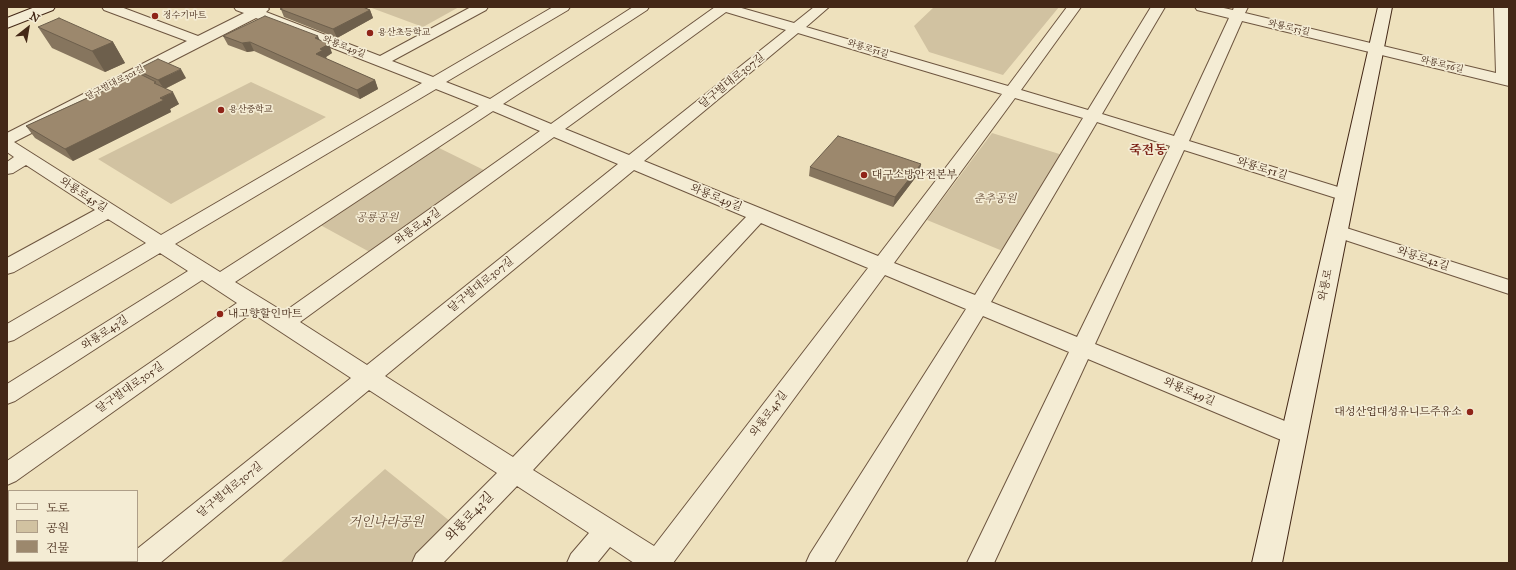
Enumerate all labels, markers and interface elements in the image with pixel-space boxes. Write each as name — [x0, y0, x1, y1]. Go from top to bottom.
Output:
north arrow — [8, 8, 48, 48]
text: N — [27, 9, 42, 25]
marker: 정수기마트 — [150, 11, 160, 21]
place label: 정수기마트 — [163, 11, 206, 21]
street label: 와룡로53길 — [1267, 18, 1311, 38]
marker: 용산초등학교 — [365, 28, 375, 38]
place label: 용산초등학교 — [378, 28, 430, 38]
street label: 와룡로49길 — [321, 34, 367, 60]
street label: 와룡로51길 — [846, 38, 890, 60]
street label: 달구벌대로307길 — [697, 51, 767, 111]
street label: 와룡로56길 — [1420, 54, 1464, 76]
street label: 달구벌대로301길 — [84, 64, 146, 102]
marker: 용산중학교 — [216, 105, 226, 115]
place label: 용산중학교 — [229, 105, 272, 115]
district label: 죽전동 — [1129, 143, 1167, 159]
street label: 와룡로51길 — [1235, 155, 1289, 183]
place label: 대구소방안전본부 — [872, 168, 957, 182]
marker: 대구소방안전본부 — [859, 170, 869, 180]
street label: 와룡로45길 — [57, 175, 109, 215]
street label: 와룡로49길 — [688, 182, 744, 214]
park label: 춘추공원 — [974, 192, 1016, 206]
street label: 와룡로45길 — [392, 206, 444, 248]
park label: 공룡공원 — [356, 211, 398, 225]
street label: 와룡로42길 — [1395, 244, 1451, 274]
street label: 달구벌대로307길 — [446, 255, 516, 315]
street label: 와룡로 — [1316, 268, 1336, 302]
place label: 내고향할인마트 — [228, 307, 302, 321]
marker: 내고향할인마트 — [215, 309, 225, 319]
street label: 와룡로43길 — [79, 313, 131, 353]
street label: 달구벌대로305길 — [94, 360, 166, 416]
street label: 와룡로49길 — [1161, 375, 1217, 409]
street label: 와룡로45길 — [748, 389, 790, 439]
place label: 대성산업대성유니드주유소 — [1334, 405, 1462, 419]
marker: 대성산업대성유니드주유소 — [1465, 407, 1475, 417]
street label: 달구벌대로307길 — [195, 460, 265, 520]
street label: 와룡로43길 — [443, 489, 497, 545]
legend — [8, 490, 138, 562]
text: 도로 — [46, 501, 69, 515]
park label: 거인나라공원 — [348, 515, 424, 531]
text: 공원 — [46, 521, 69, 535]
text: 건물 — [46, 541, 69, 555]

